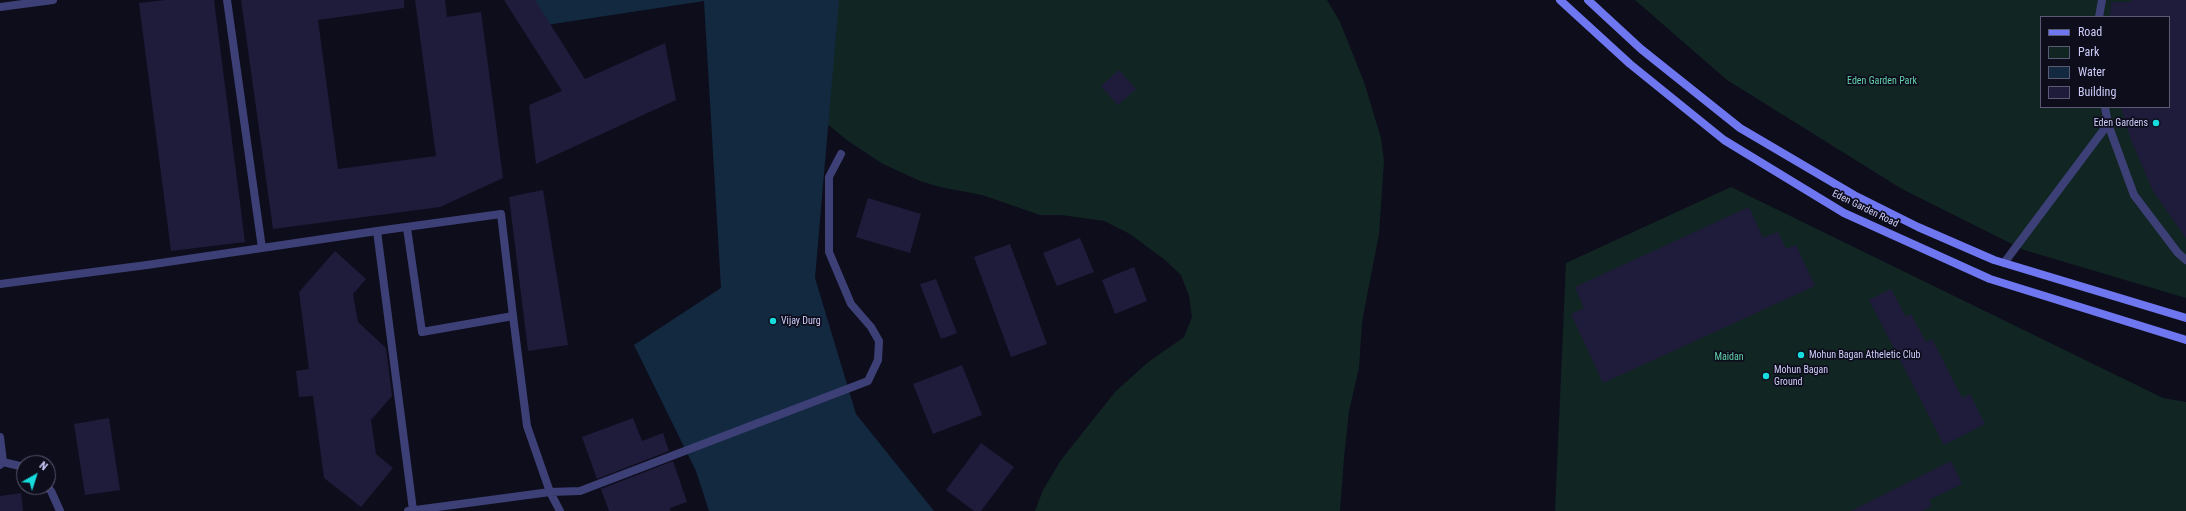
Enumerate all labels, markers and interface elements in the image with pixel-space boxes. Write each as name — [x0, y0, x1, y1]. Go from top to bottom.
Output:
legend — [2040, 16, 2170, 108]
text: Road — [2078, 25, 2102, 39]
text: Park — [2078, 45, 2099, 59]
text: Water — [2078, 65, 2106, 79]
park label: Eden Garden Park — [1847, 75, 1917, 87]
text: Building — [2078, 85, 2116, 99]
place label: Eden Gardens — [2094, 117, 2148, 129]
marker: Eden Gardens — [2151, 118, 2161, 128]
street label: Eden Garden Road — [1830, 188, 1900, 230]
place label: Vijay Durg — [781, 315, 821, 327]
marker: Vijay Durg — [768, 316, 778, 326]
place label: Mohun Bagan Atheletic Club — [1809, 349, 1921, 361]
marker: Mohun Bagan Atheletic Club — [1796, 350, 1806, 360]
park label: Maidan — [1714, 351, 1744, 363]
place label: Mohun Bagan Ground — [1774, 364, 1828, 388]
marker: Mohun Bagan Ground — [1761, 371, 1771, 381]
north arrow — [16, 455, 56, 495]
text: N — [37, 459, 50, 473]

